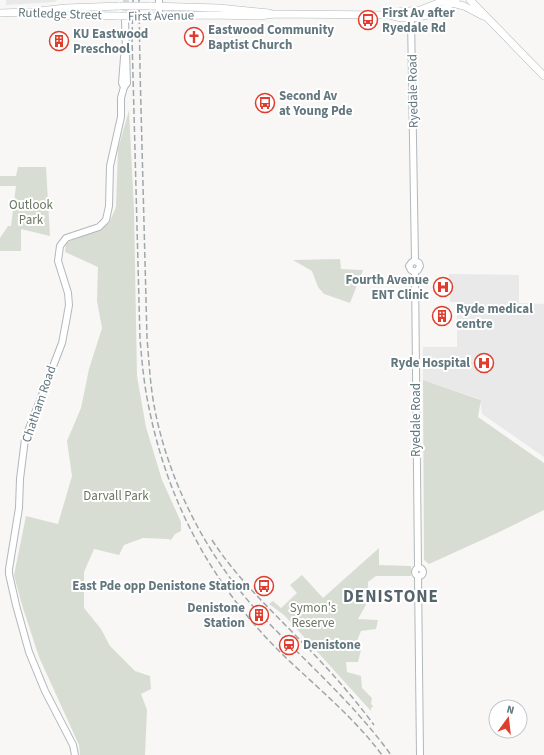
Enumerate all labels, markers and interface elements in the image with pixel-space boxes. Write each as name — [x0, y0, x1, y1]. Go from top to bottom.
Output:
street label: Rutledge Street — [18, 4, 103, 24]
place label: First Av after Ryedale Rd — [382, 4, 455, 37]
street label: First Avenue — [128, 6, 194, 26]
bus stop icon: First Av after Ryedale Rd — [357, 9, 379, 31]
place label: Eastwood Community Baptist Church — [208, 21, 334, 54]
place label: KU Eastwood Preschool — [73, 25, 148, 58]
church icon: Eastwood Community Baptist Church — [183, 26, 205, 48]
building icon: KU Eastwood Preschool — [48, 30, 70, 52]
street label: Ryedale Road — [403, 54, 423, 128]
place label: Second Av at Young Pde — [279, 87, 353, 120]
bus stop icon: Second Av at Young Pde — [254, 92, 276, 114]
park label: Outlook Park — [9, 196, 54, 229]
place label: Fourth Avenue ENT Clinic — [345, 271, 429, 304]
hospital icon: Fourth Avenue ENT Clinic — [432, 276, 454, 298]
place label: Ryde medical centre — [456, 300, 533, 333]
building icon: Ryde medical centre — [431, 305, 453, 327]
hospital icon: Ryde Hospital — [473, 352, 495, 374]
place label: Ryde Hospital — [391, 354, 470, 372]
street label: Chatham Road — [17, 363, 61, 445]
street label: Ryedale Road — [407, 383, 425, 457]
park label: Darvall Park — [83, 487, 149, 505]
bus stop icon: East Pde opp Denistone Station — [253, 575, 275, 597]
place label: East Pde opp Denistone Station — [72, 577, 250, 595]
district label: DENISTONE — [343, 585, 439, 609]
place label: Denistone Station — [187, 599, 245, 632]
park label: Symon's Reserve — [290, 599, 337, 632]
building icon: Denistone Station — [248, 604, 270, 626]
station icon: Denistone — [278, 634, 300, 656]
place label: Denistone — [303, 636, 361, 654]
north arrow — [488, 699, 528, 739]
text: N — [505, 702, 516, 718]

